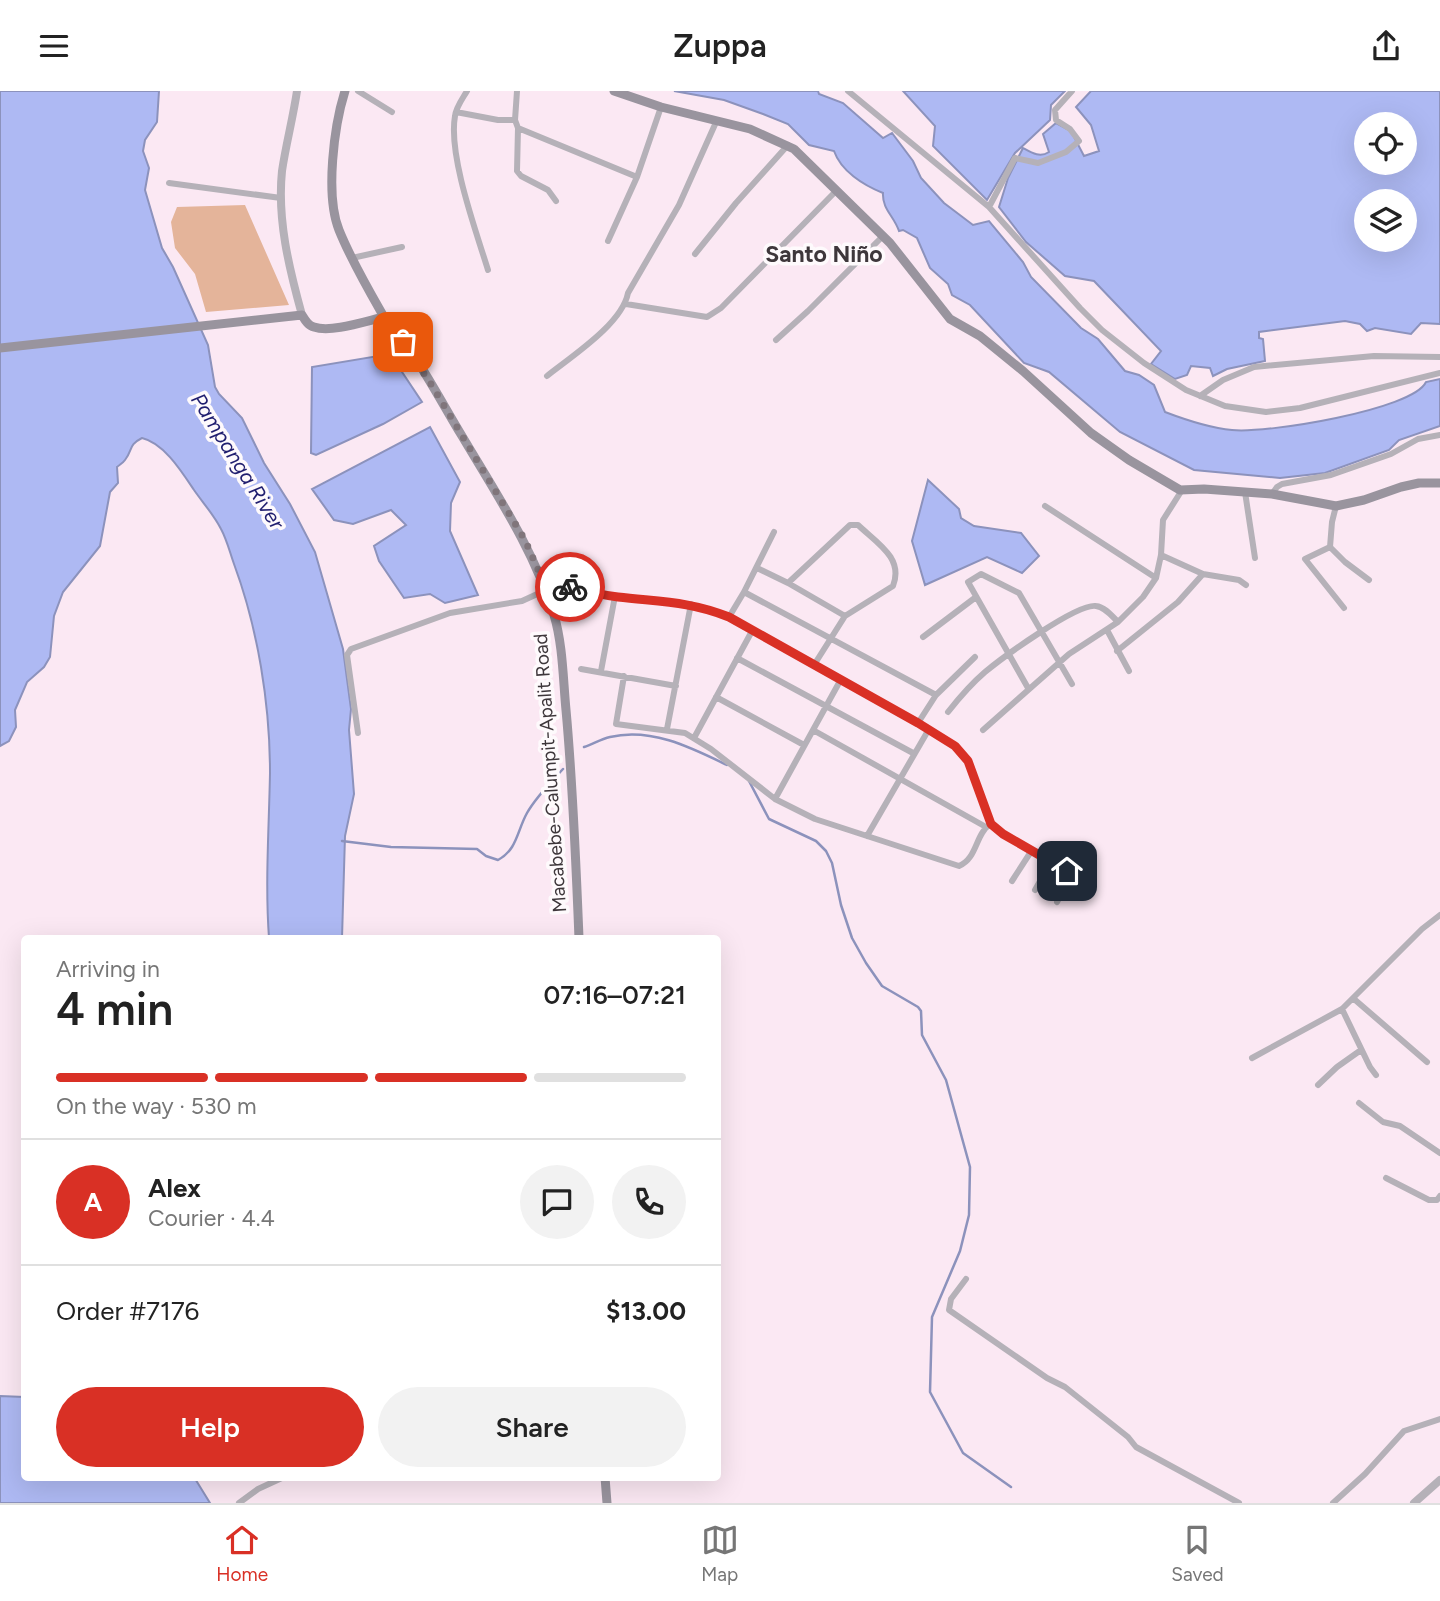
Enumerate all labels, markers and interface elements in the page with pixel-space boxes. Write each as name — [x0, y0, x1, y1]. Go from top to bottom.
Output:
icon: menu — [35, 27, 73, 65]
text: Zuppa — [673, 27, 767, 65]
icon: share — [1367, 27, 1405, 65]
map controls — [1354, 112, 1417, 252]
button: locate — [1354, 112, 1417, 175]
button: layers — [1354, 189, 1417, 252]
district label: Santo Niño — [765, 240, 883, 268]
pin — [373, 312, 433, 372]
icon: bag — [384, 323, 422, 361]
water label: Pampanga River — [186, 388, 290, 534]
courier — [535, 552, 605, 622]
icon: bike — [551, 568, 589, 606]
street label: Macabebe-Calumpit-Apalit Road — [529, 633, 571, 913]
pin — [1037, 841, 1097, 901]
icon: home — [1048, 852, 1086, 890]
text: Arriving in — [56, 955, 160, 983]
text: 07:16–07:21 — [543, 979, 686, 1011]
text: 4 min — [56, 981, 173, 1037]
text: On the way · 530 m — [56, 1092, 257, 1120]
button: chat — [520, 1165, 594, 1239]
button: phone — [612, 1165, 686, 1239]
text: Alex — [148, 1172, 201, 1204]
text: A — [84, 1186, 102, 1218]
text: Courier · 4.4 — [148, 1204, 275, 1232]
text: Order #7176 — [56, 1295, 199, 1327]
text: $13.00 — [606, 1295, 686, 1327]
button: Help — [56, 1387, 364, 1467]
button: Share — [378, 1387, 686, 1467]
tab: Home — [216, 1521, 268, 1586]
tab: Map — [701, 1521, 739, 1586]
tab: Saved — [1171, 1521, 1224, 1586]

